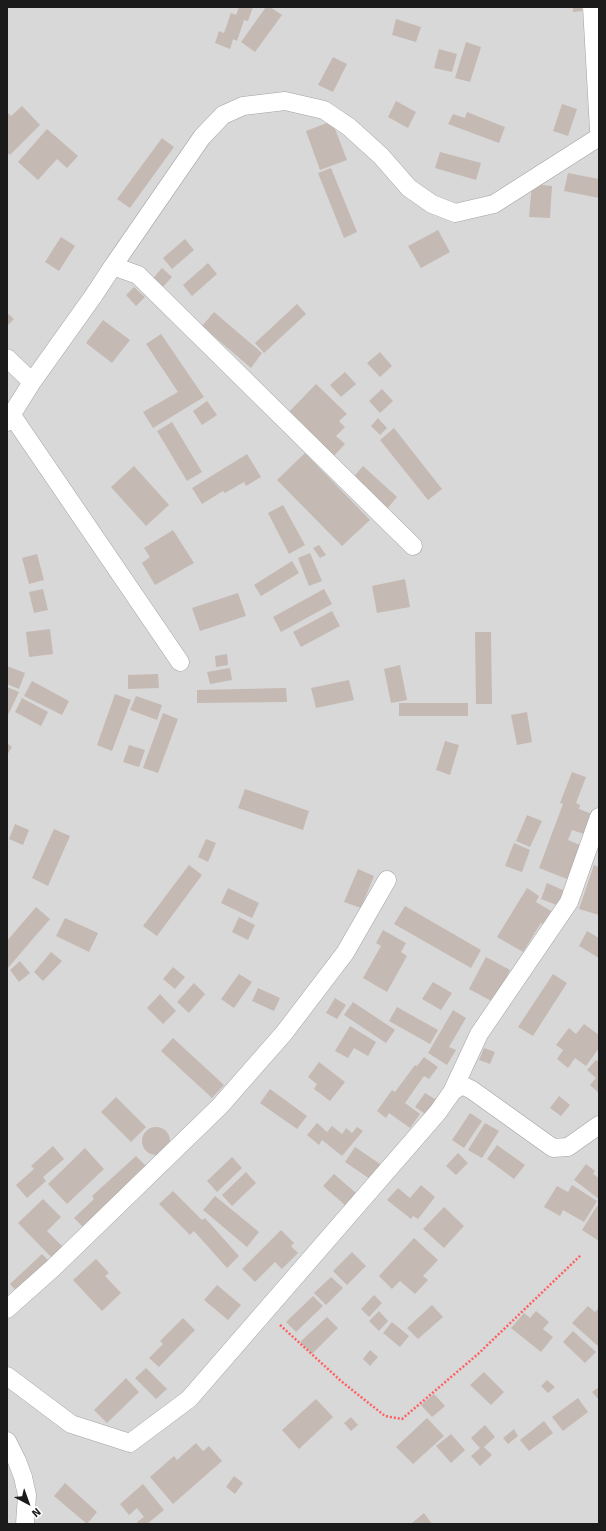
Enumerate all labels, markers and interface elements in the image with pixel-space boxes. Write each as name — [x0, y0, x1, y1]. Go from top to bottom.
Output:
north arrow — [8, 1483, 48, 1523]
text: N — [29, 1505, 43, 1520]

